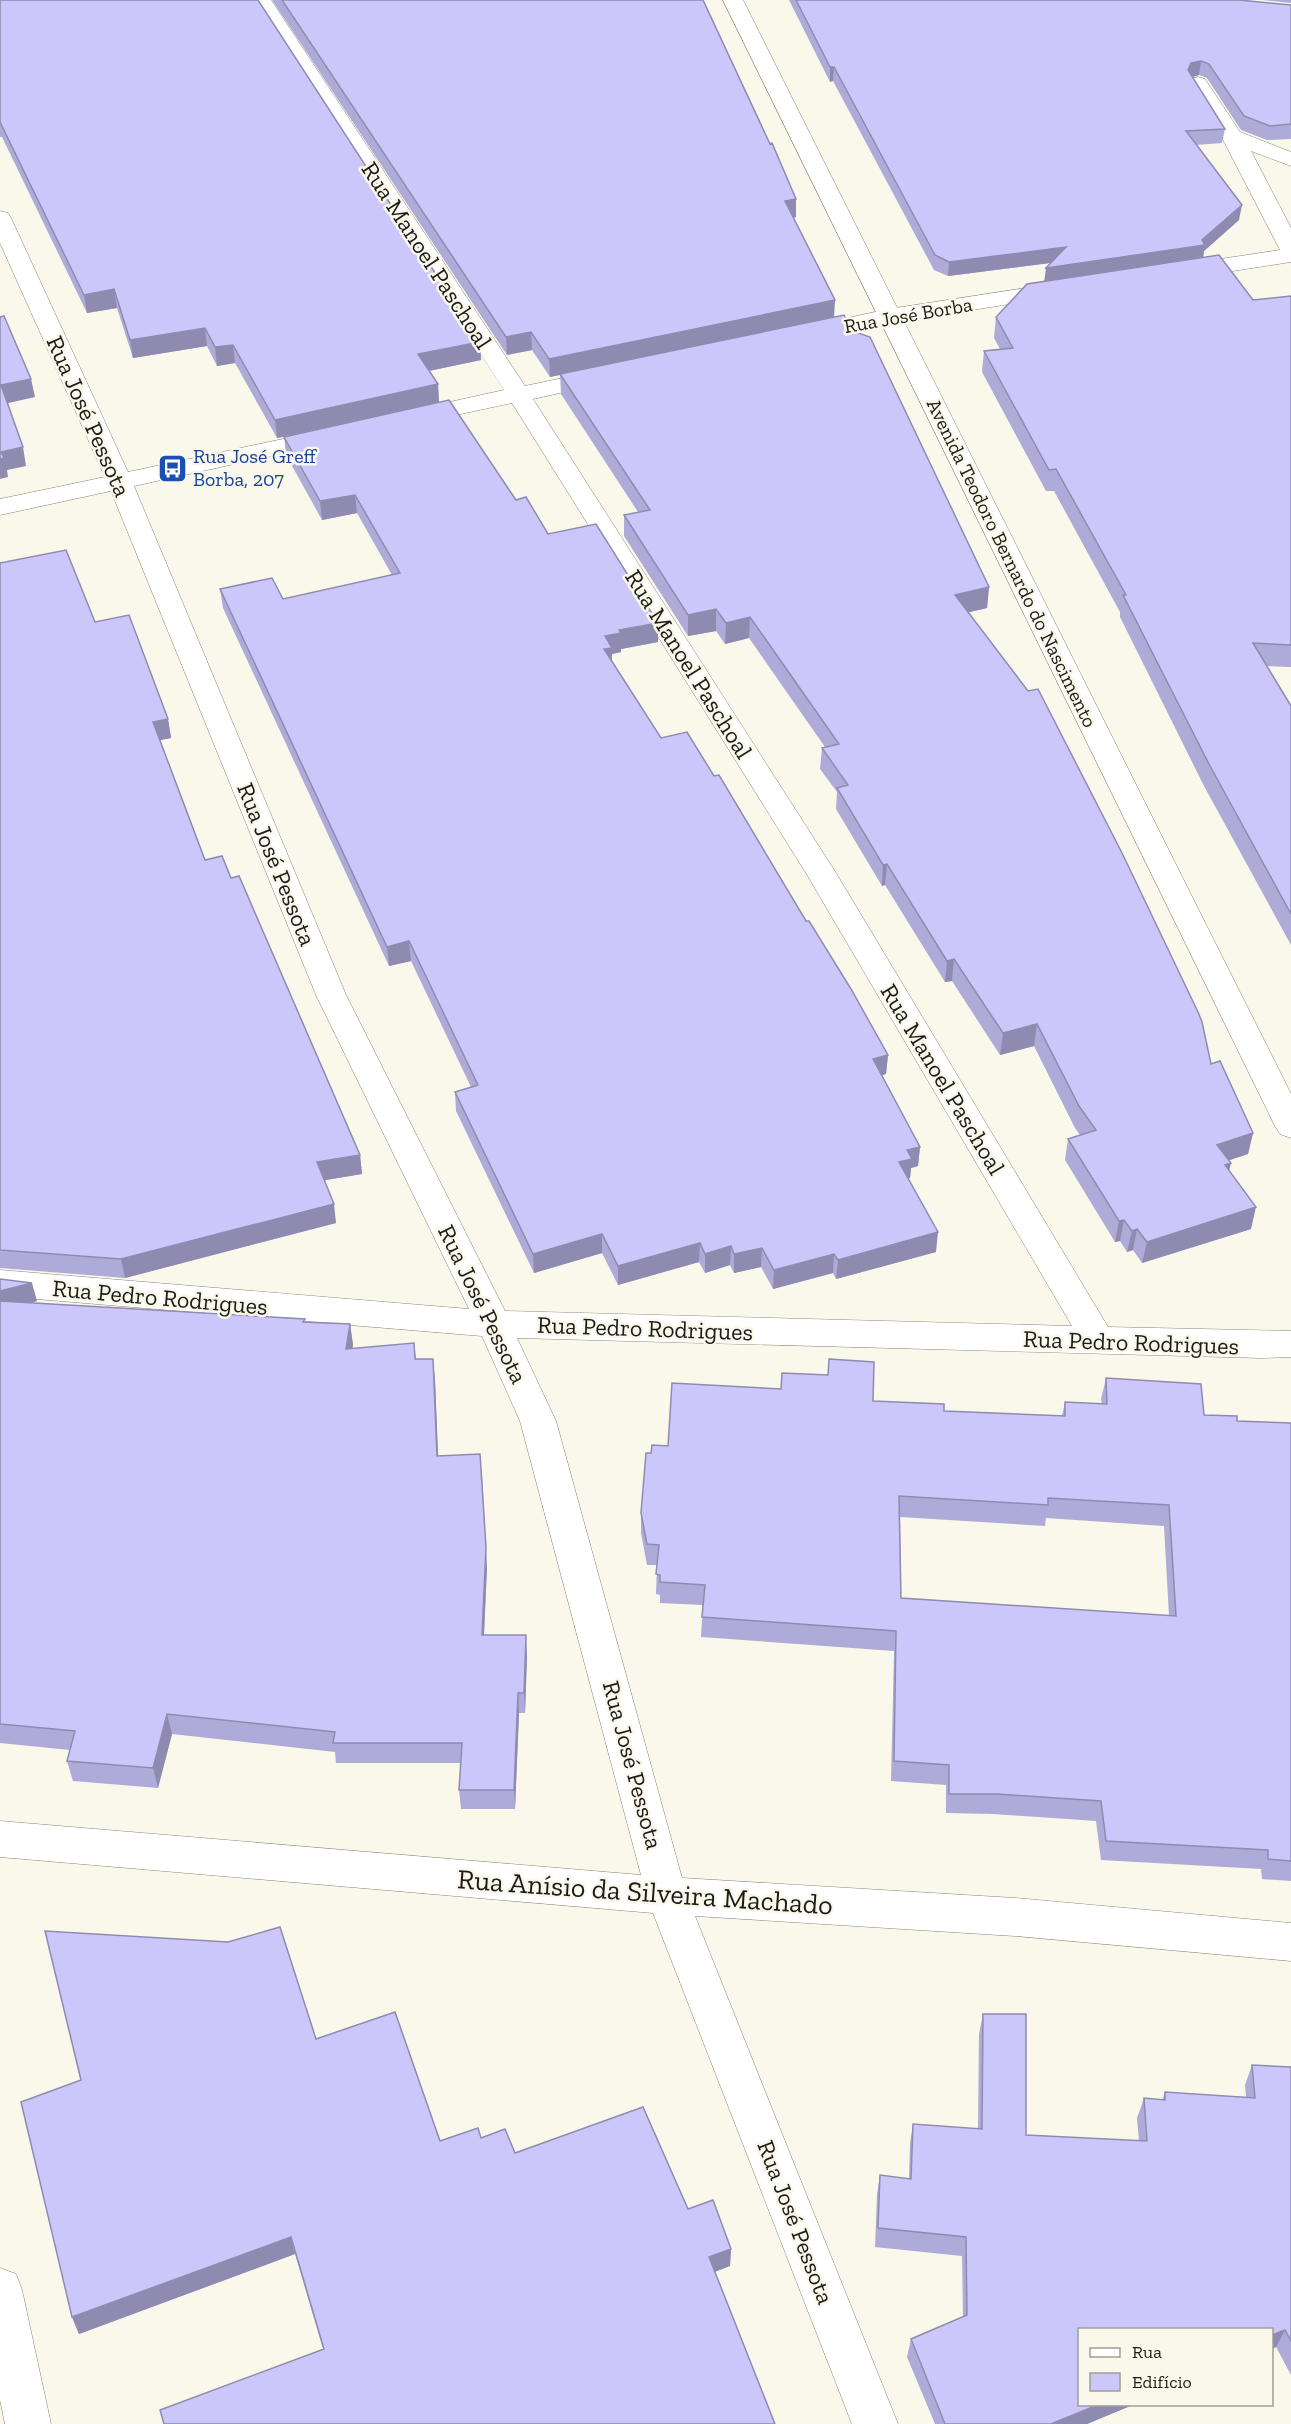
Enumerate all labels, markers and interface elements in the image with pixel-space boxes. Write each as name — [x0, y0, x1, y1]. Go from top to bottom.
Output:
street label: Rua Manoel Paschoal — [356, 156, 498, 354]
street label: Rua José Borba — [842, 292, 974, 338]
street label: Rua José Pessota — [41, 331, 138, 501]
street label: Avenida Teodoro Bernardo do Nascimento — [922, 395, 1102, 731]
place label: Rua José Greff Borba, 207 — [193, 444, 318, 491]
bus stop icon: Rua José Greff Borba, 207 — [156, 452, 188, 484]
street label: Rua Manoel Paschoal — [619, 564, 759, 764]
street label: Rua José Pessota — [231, 778, 323, 950]
street label: Rua Manoel Paschoal — [875, 978, 1011, 1180]
street label: Rua José Pessota — [432, 1220, 534, 1389]
street label: Rua Pedro Rodrigues — [51, 1273, 269, 1321]
street label: Rua Pedro Rodrigues — [537, 1310, 753, 1346]
street label: Rua Pedro Rodrigues — [1023, 1324, 1239, 1360]
street label: Rua José Pessota — [597, 1678, 670, 1853]
street label: Rua Anísio da Silveira Machado — [456, 1862, 834, 1922]
street label: Rua José Pessota — [751, 2136, 841, 2308]
legend — [1078, 2328, 1273, 2406]
text: Rua — [1132, 2341, 1162, 2363]
text: Edifício — [1132, 2371, 1192, 2393]

